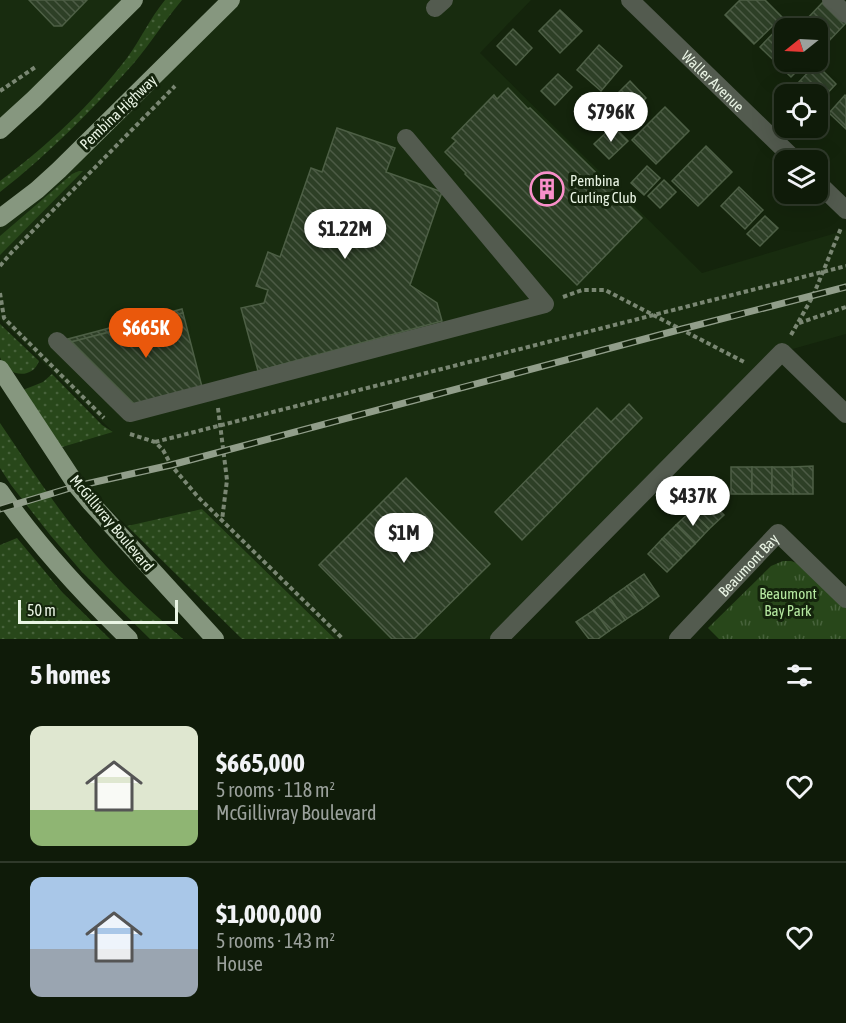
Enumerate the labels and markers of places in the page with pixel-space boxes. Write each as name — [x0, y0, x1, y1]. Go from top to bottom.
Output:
pin: $796K — [569, 92, 653, 143]
building icon: Pembina Curling Club — [529, 171, 565, 207]
place label: Pembina Curling Club — [570, 172, 637, 206]
pin: $1.22M — [296, 209, 394, 260]
pin: $665K — [104, 308, 188, 359]
pin: $437K — [651, 476, 735, 527]
pin: $1M — [375, 513, 433, 564]

